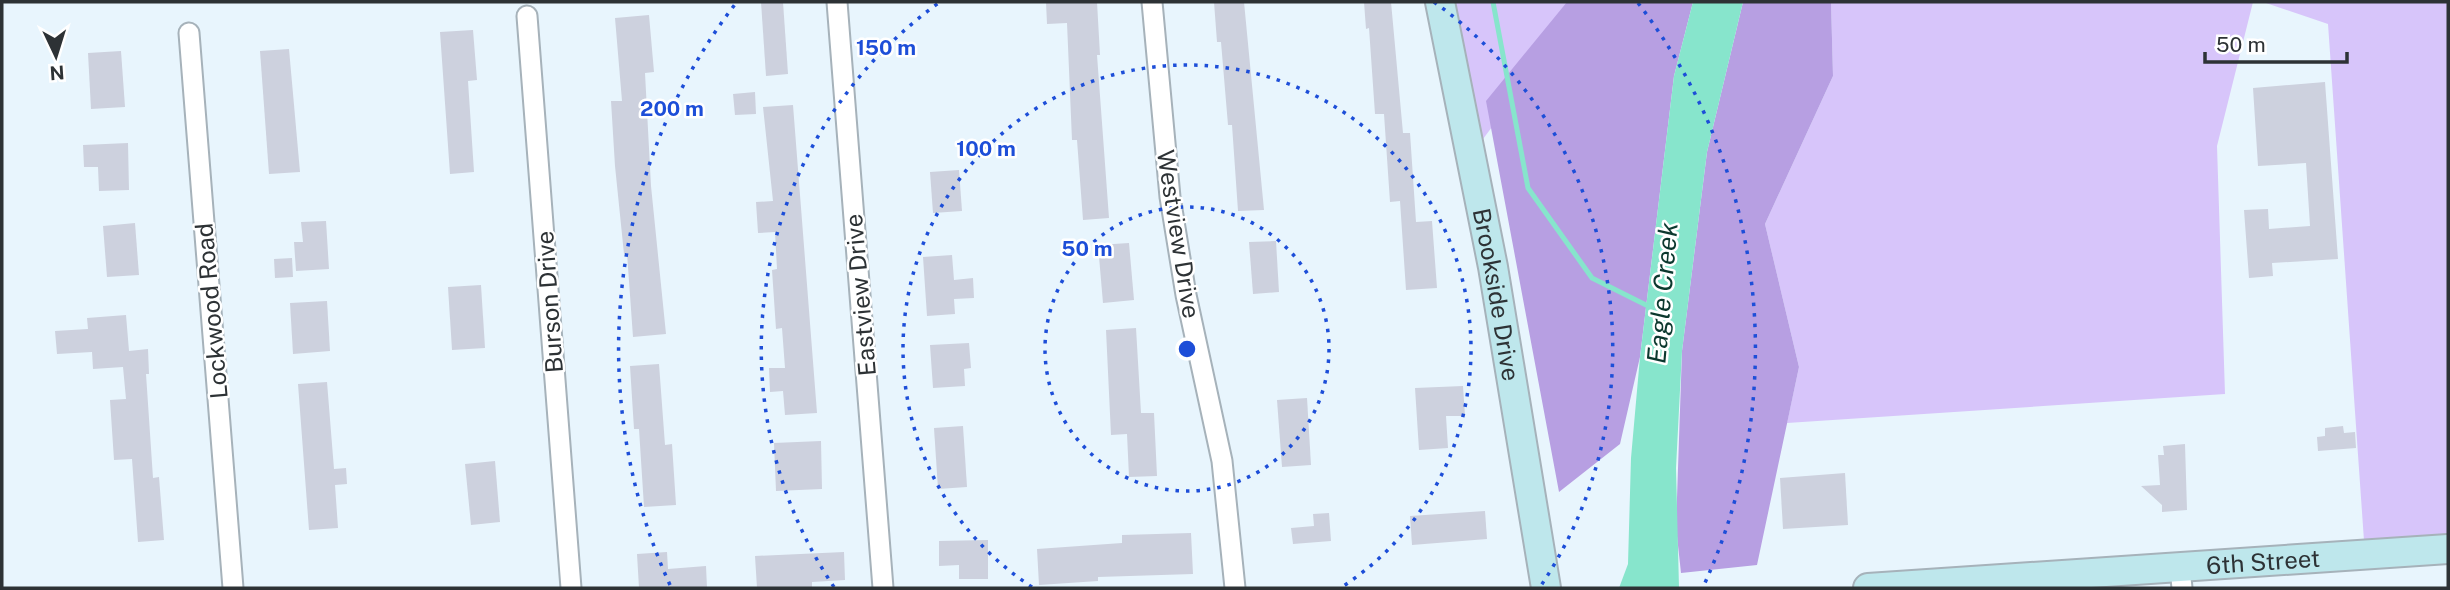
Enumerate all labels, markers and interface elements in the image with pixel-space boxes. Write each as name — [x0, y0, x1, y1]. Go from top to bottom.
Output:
north arrow — [21, 21, 91, 91]
scale bar — [2205, 21, 2347, 65]
text: 50 m — [2216, 32, 2266, 57]
text: 150 m — [856, 35, 916, 60]
text: N — [49, 61, 65, 84]
text: 200 m — [640, 96, 704, 121]
text: 100 m — [956, 136, 1016, 161]
street label: Westview Drive — [1152, 148, 1206, 320]
street label: Brookside Drive — [1468, 206, 1526, 383]
street label: Eastview Drive — [839, 213, 881, 377]
water label: Eagle Creek — [1640, 221, 1684, 365]
street label: Lockwood Road — [189, 222, 233, 400]
street label: Burson Drive — [530, 230, 568, 374]
text: 50 m — [1061, 236, 1113, 261]
centre of rings — [1175, 337, 1199, 361]
street label: 6th Street — [2205, 544, 2321, 579]

